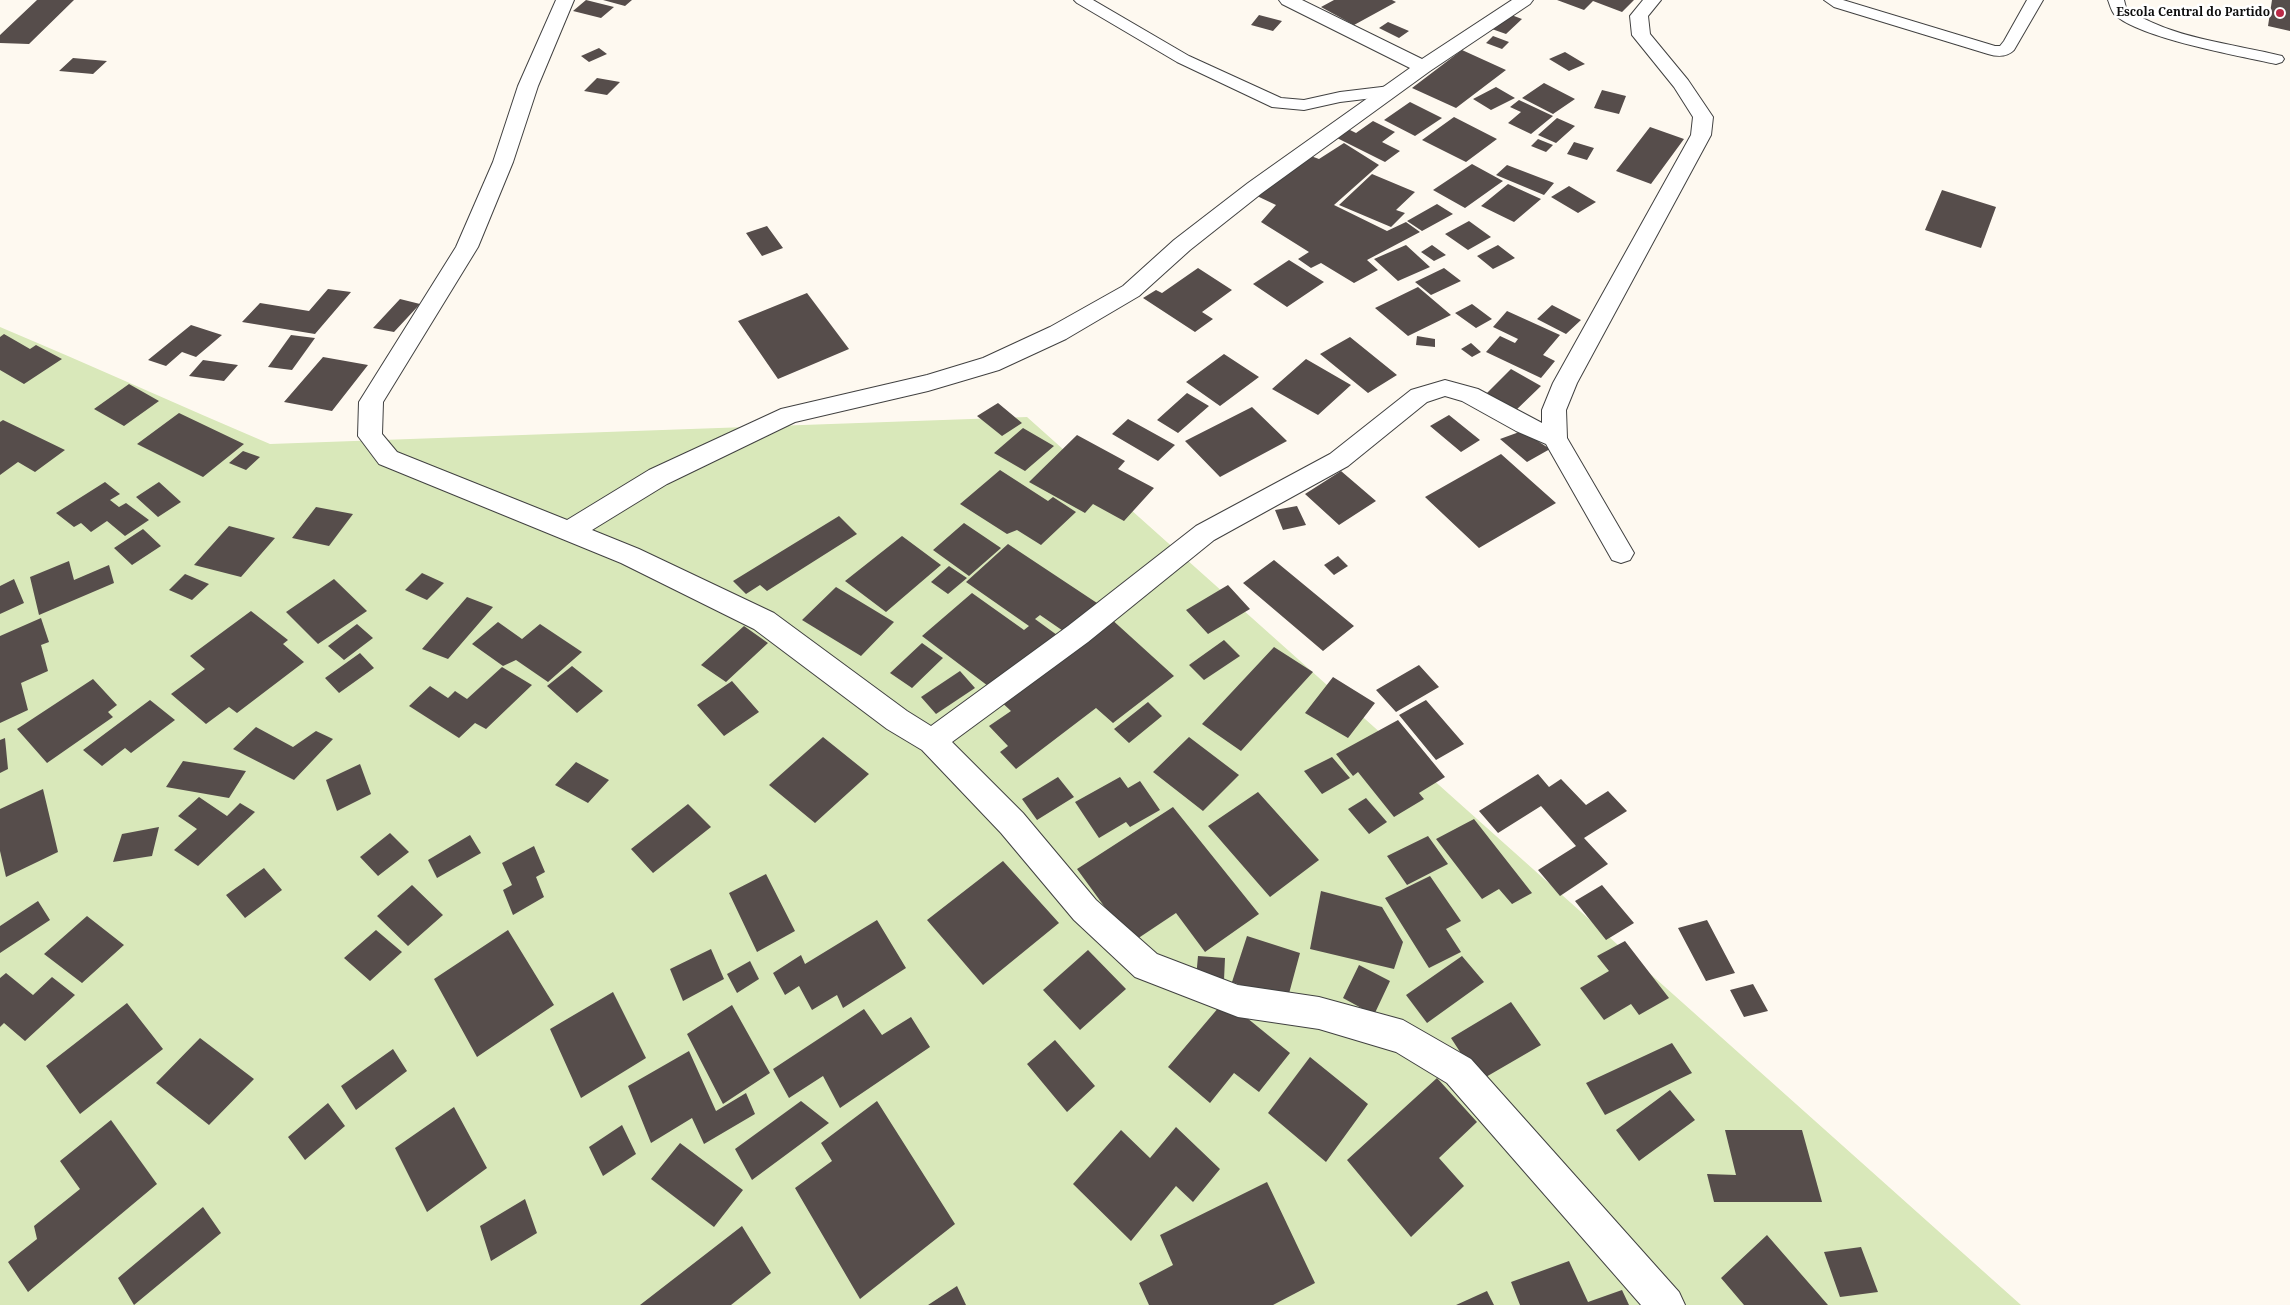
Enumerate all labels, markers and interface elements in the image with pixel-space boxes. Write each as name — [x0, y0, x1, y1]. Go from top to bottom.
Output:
place label: Escola Central do Partido — [2116, 6, 2270, 20]
marker: Escola Central do Partido — [2274, 7, 2286, 19]

